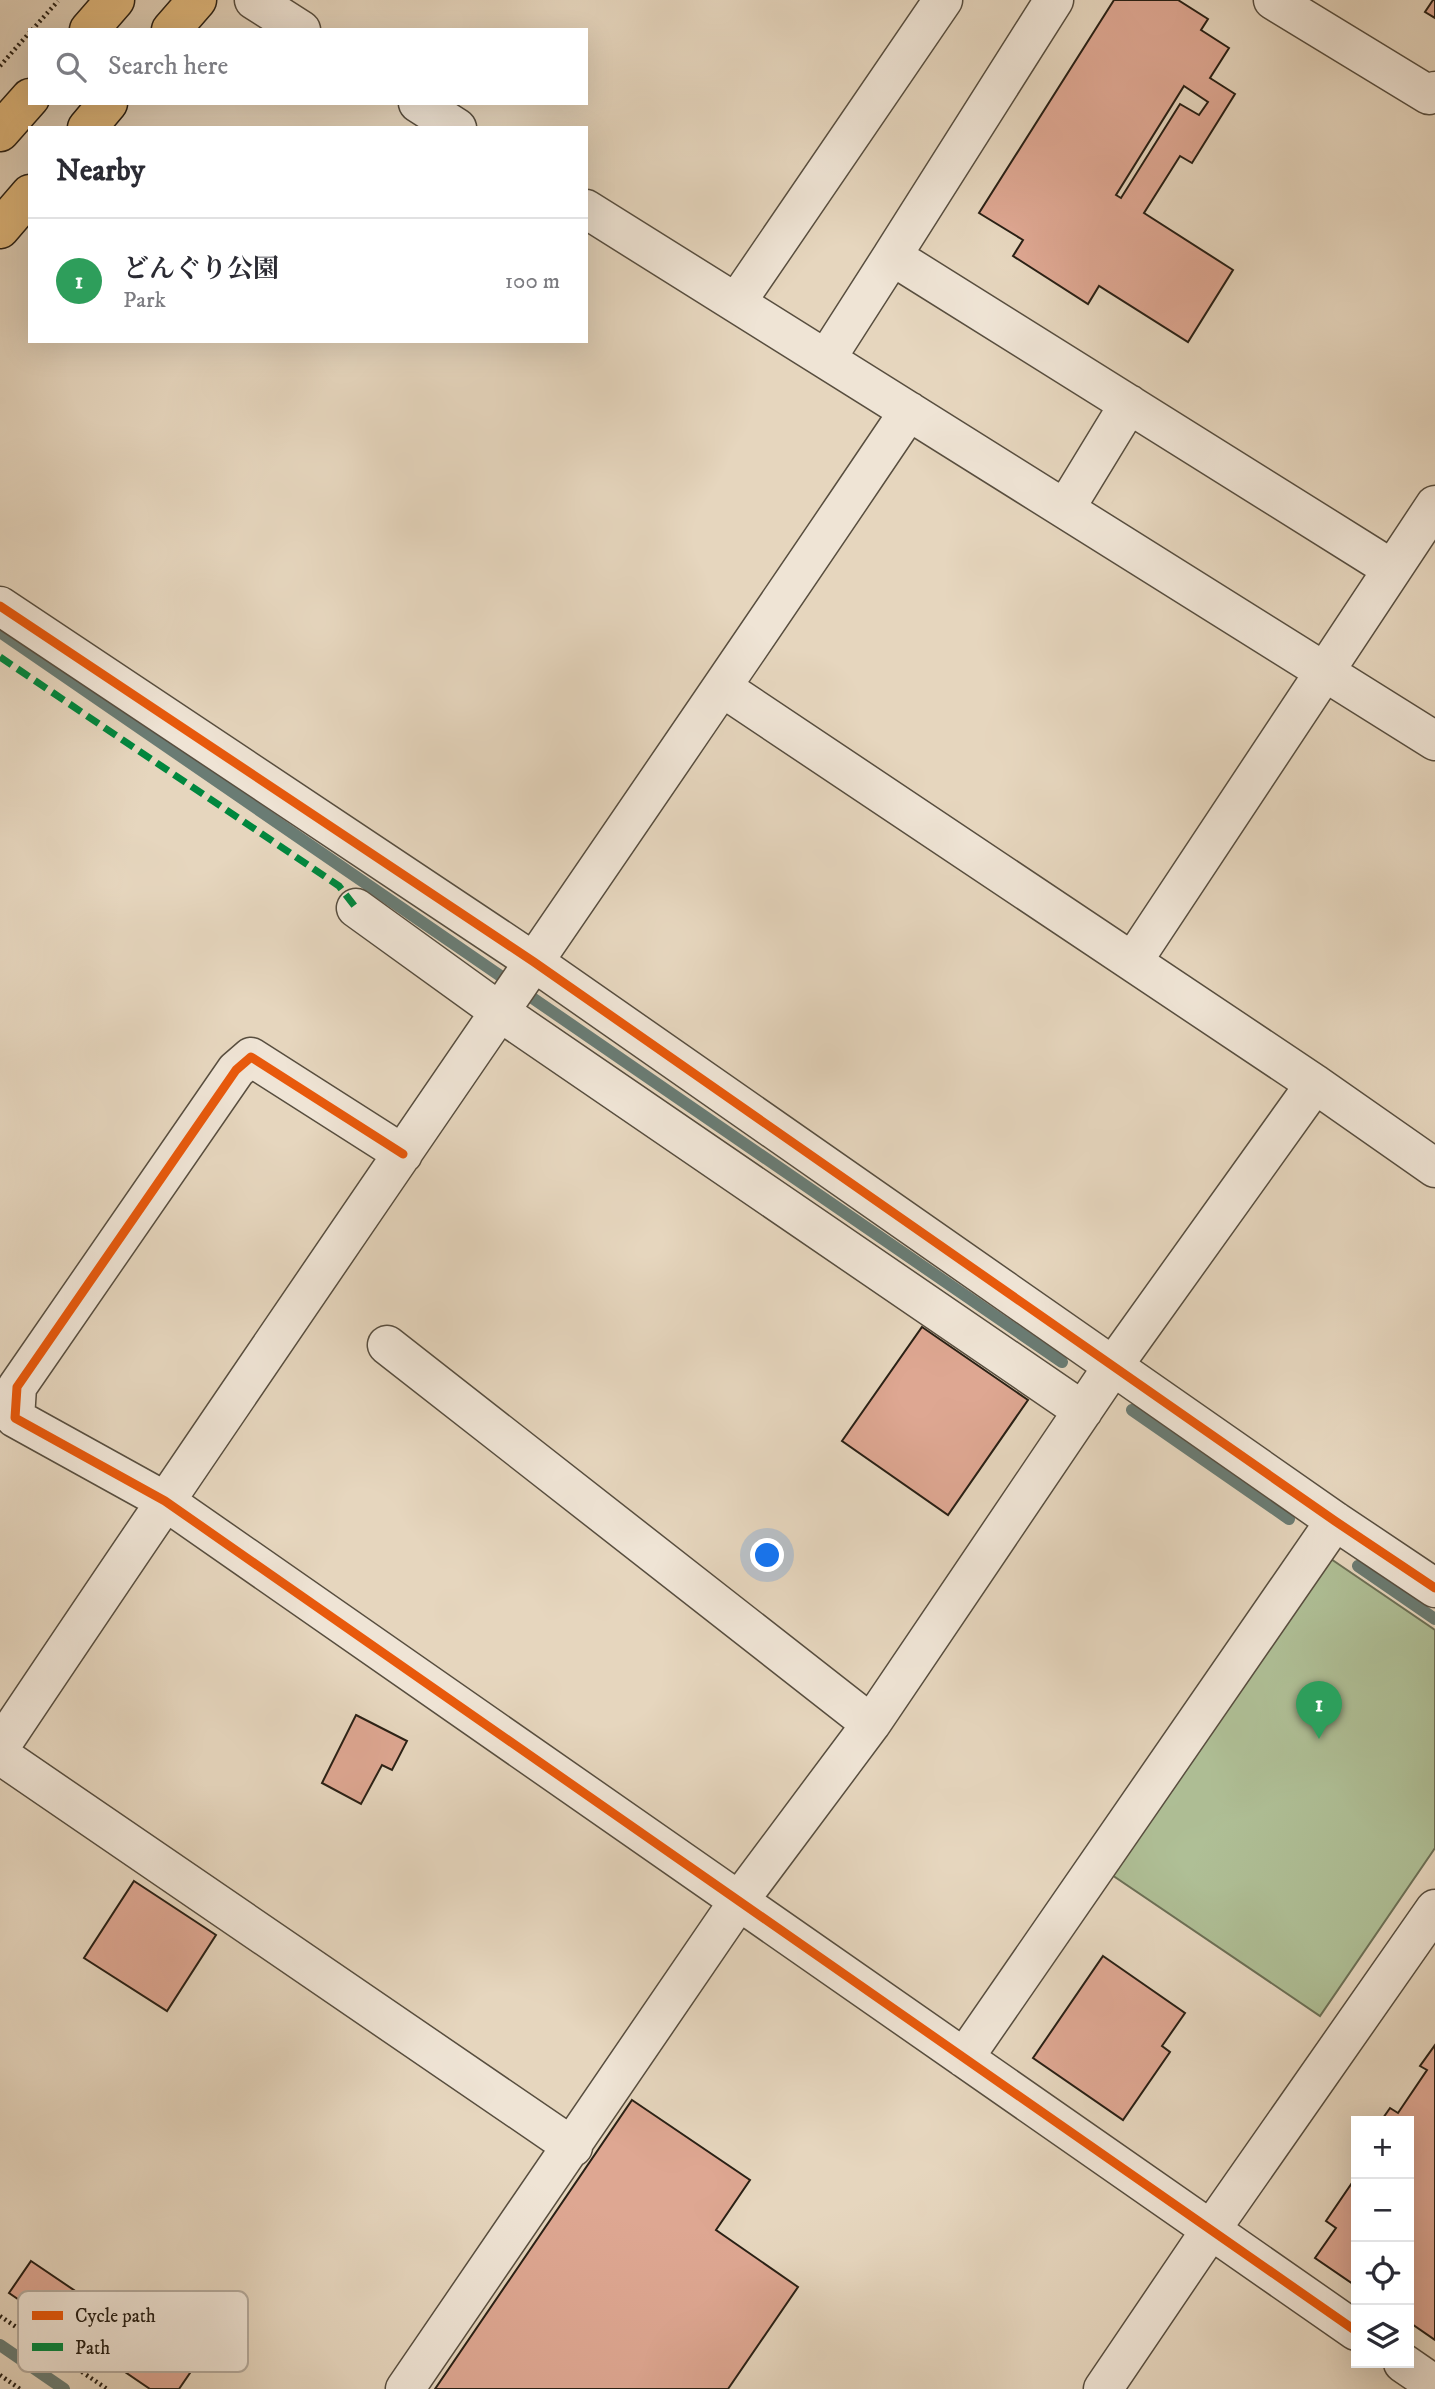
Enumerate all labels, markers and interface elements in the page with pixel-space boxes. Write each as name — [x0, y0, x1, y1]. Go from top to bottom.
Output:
search box — [28, 28, 588, 105]
icon: search — [52, 48, 90, 86]
text: Search here — [108, 50, 228, 83]
text: Nearby — [56, 153, 145, 190]
text: どんぐり公園 — [123, 253, 279, 286]
text: 1 — [75, 267, 83, 296]
text: 100 m — [505, 267, 560, 296]
text: Park — [123, 286, 166, 315]
your location — [750, 1538, 784, 1572]
pin: 1 — [1296, 1681, 1342, 1739]
map controls — [1351, 2116, 1414, 2368]
button: + — [1351, 2116, 1414, 2179]
button: − — [1351, 2179, 1414, 2242]
button: locate — [1351, 2242, 1414, 2305]
legend — [18, 2291, 248, 2372]
text: Cycle path — [75, 2305, 156, 2328]
button: layers — [1351, 2305, 1414, 2368]
text: Path — [75, 2337, 110, 2360]

